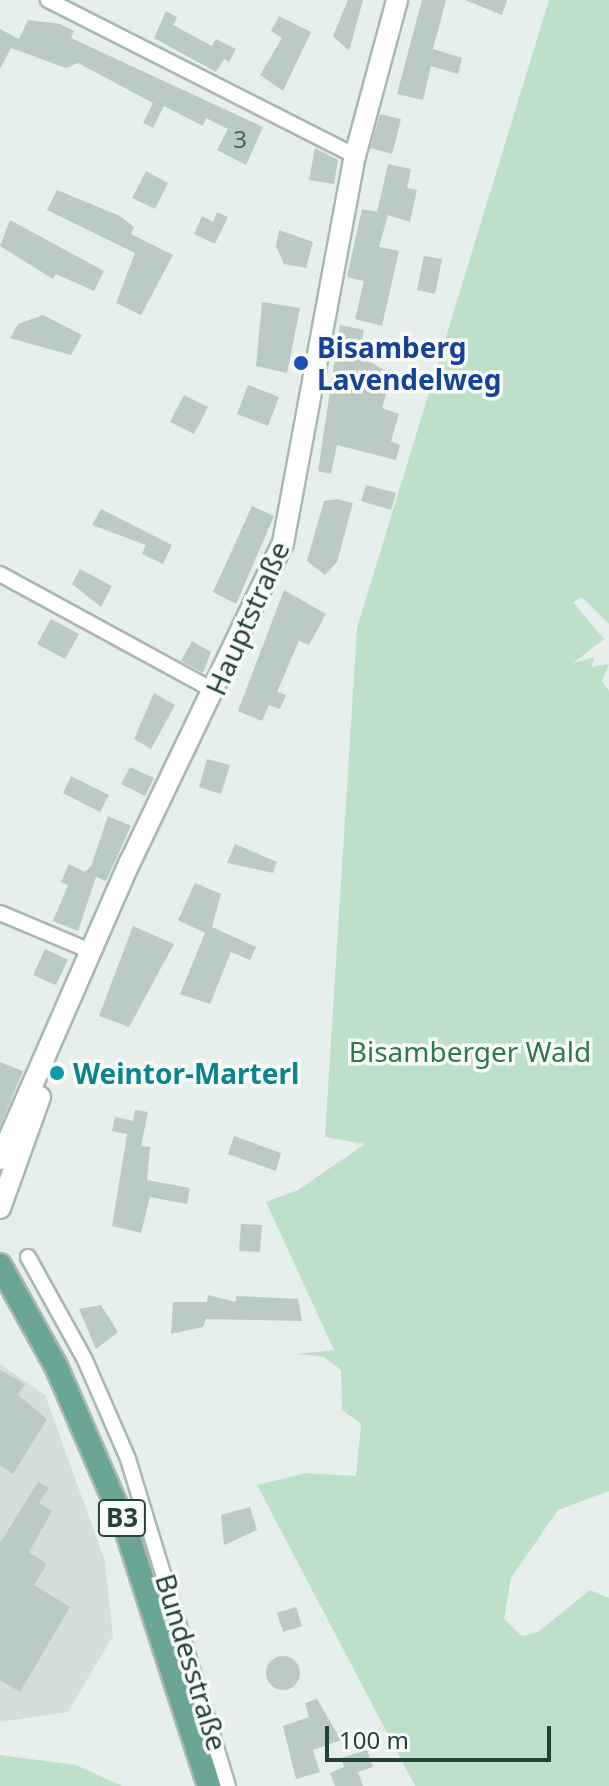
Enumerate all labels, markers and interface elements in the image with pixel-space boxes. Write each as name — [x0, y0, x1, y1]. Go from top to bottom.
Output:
house number: 3 — [233, 125, 247, 153]
place label: Bisamberg Lavendelweg — [317, 330, 501, 396]
marker: Bisamberg Lavendelweg — [292, 354, 310, 372]
street label: Hauptstraße — [198, 536, 296, 700]
park label: Bisamberger Wald — [349, 1034, 591, 1068]
place label: Weintor-Marterl — [73, 1056, 299, 1090]
marker: Weintor-Marterl — [48, 1064, 66, 1082]
road number: B3 — [96, 1496, 148, 1540]
street label: Bundesstraße — [149, 1570, 235, 1754]
scale bar — [329, 1710, 555, 1760]
text: 100 m — [339, 1723, 409, 1756]

